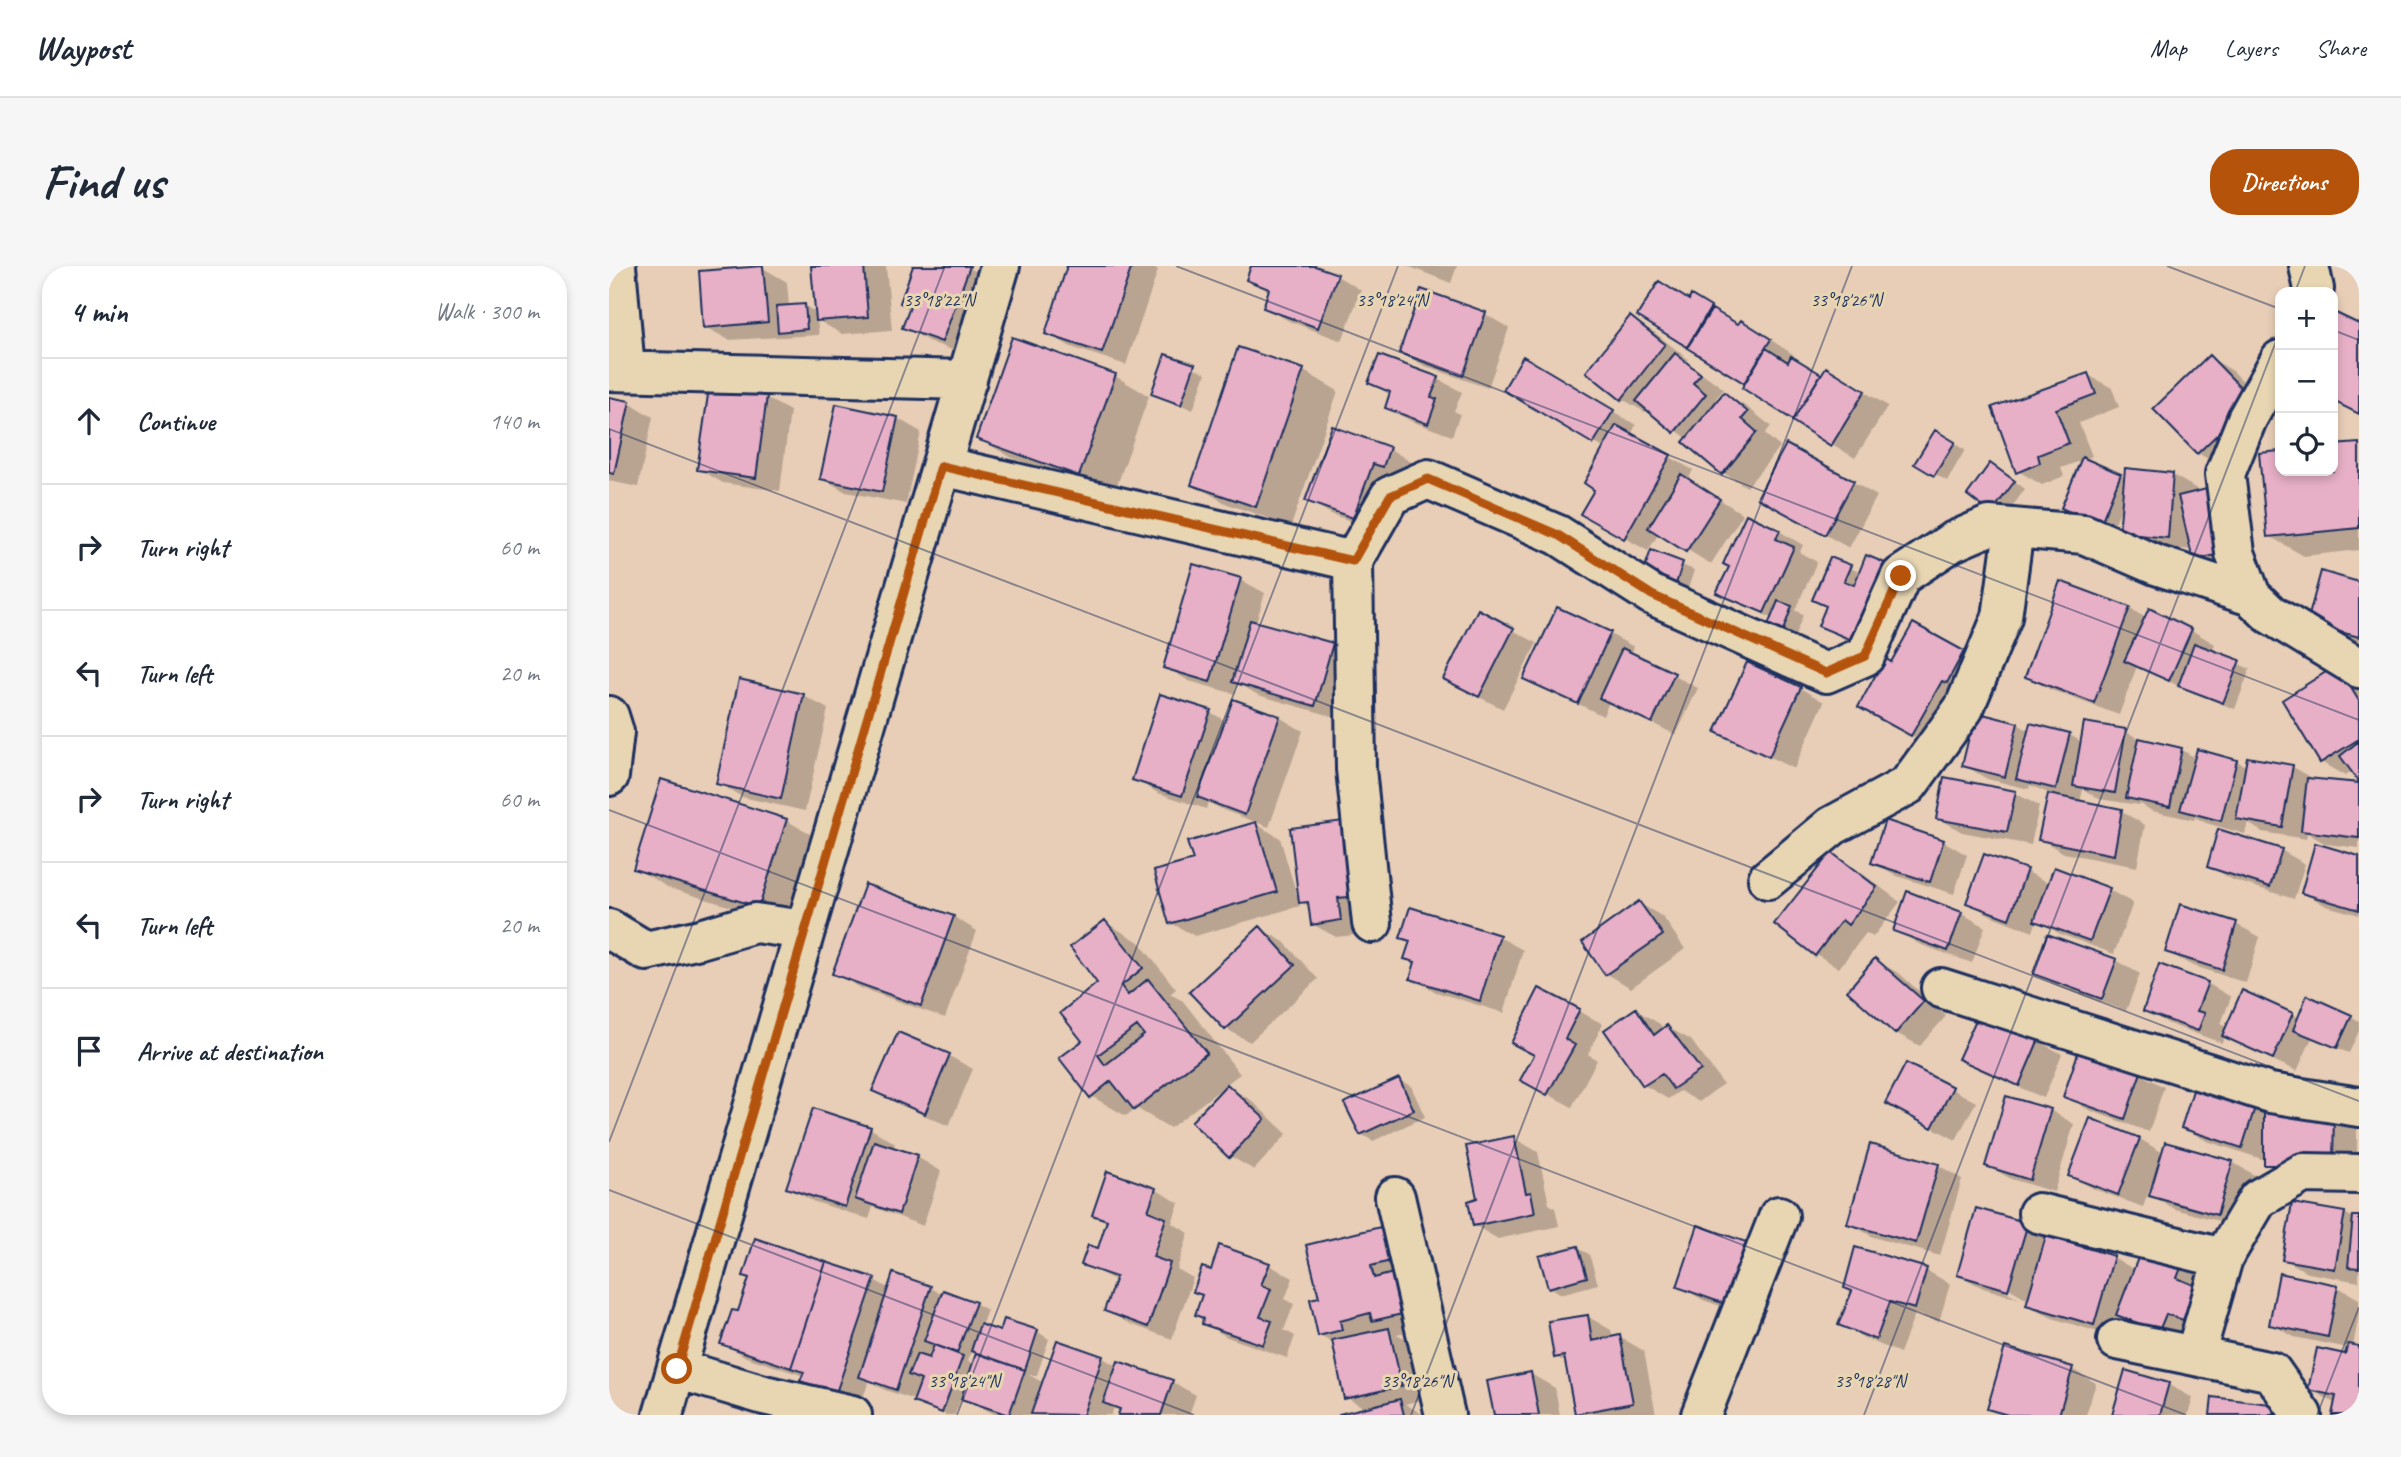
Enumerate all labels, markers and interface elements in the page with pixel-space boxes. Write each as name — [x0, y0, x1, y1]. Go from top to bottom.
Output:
text: Waypost — [35, 27, 131, 69]
text: Map — [2150, 33, 2187, 63]
text: Layers — [2225, 33, 2278, 63]
text: Share — [2316, 33, 2366, 63]
button: Directions — [2210, 149, 2359, 215]
text: Find us — [42, 151, 164, 213]
map controls — [2275, 287, 2338, 476]
button: + — [2275, 287, 2338, 350]
text: 33°18'22"N — [904, 289, 978, 311]
text: 33°18'24"N — [1357, 289, 1431, 311]
text: 33°18'26"N — [1811, 289, 1885, 311]
text: 4 min — [70, 293, 127, 331]
text: Walk · 300 m — [435, 297, 539, 326]
button: − — [2275, 350, 2338, 413]
icon: ahead — [70, 402, 108, 440]
text: Continue — [137, 405, 215, 438]
text: 140 m — [490, 407, 539, 436]
button: locate — [2275, 413, 2338, 476]
icon: right — [70, 528, 108, 566]
text: Turn right — [137, 531, 228, 564]
text: 60 m — [500, 533, 539, 562]
route end — [1885, 560, 1916, 591]
icon: left — [70, 654, 108, 692]
text: Turn left — [137, 657, 212, 690]
text: 20 m — [500, 659, 539, 688]
icon: right — [70, 780, 108, 818]
text: Turn right — [137, 783, 228, 816]
text: 60 m — [500, 785, 539, 814]
icon: left — [70, 906, 108, 944]
text: Turn left — [137, 909, 212, 942]
text: 20 m — [500, 911, 539, 940]
icon: arrive — [70, 1032, 108, 1070]
text: Arrive at destination — [137, 1035, 323, 1068]
route start — [661, 1353, 692, 1384]
text: 33°18'24"N — [929, 1370, 1003, 1392]
text: 33°18'26"N — [1382, 1370, 1456, 1392]
text: 33°18'28"N — [1835, 1370, 1909, 1392]

